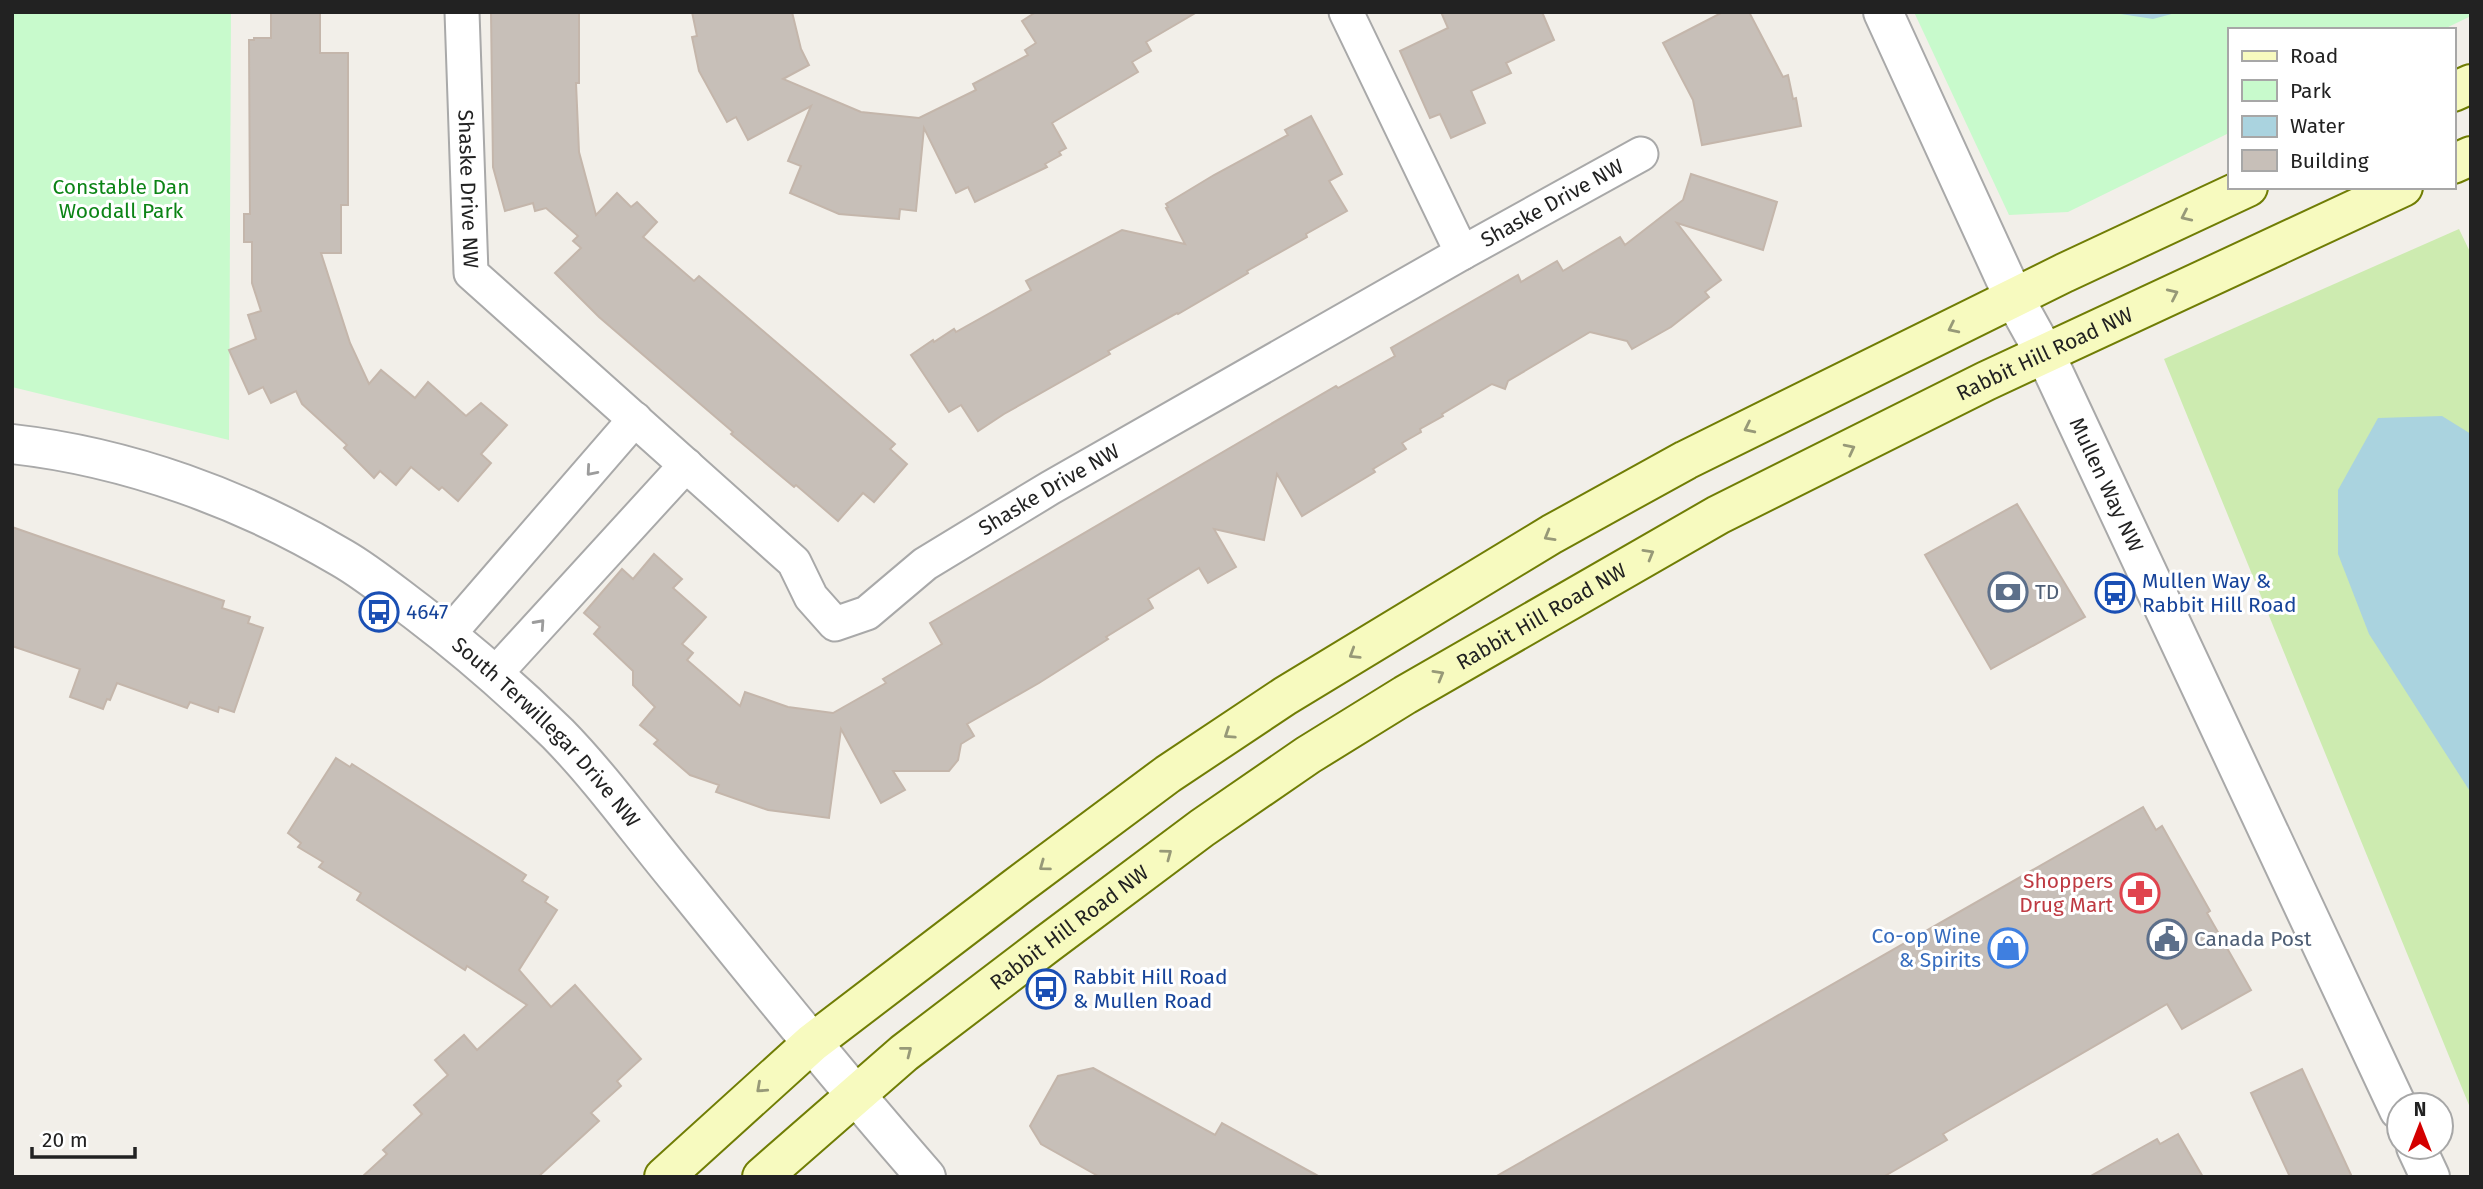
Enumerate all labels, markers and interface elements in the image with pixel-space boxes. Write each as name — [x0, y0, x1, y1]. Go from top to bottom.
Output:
legend — [2228, 28, 2455, 189]
text: Road — [2290, 43, 2338, 69]
text: Park — [2290, 78, 2332, 104]
street label: Shaske Drive NW — [452, 109, 484, 269]
text: Water — [2290, 113, 2345, 139]
text: Building — [2290, 148, 2369, 174]
street label: Shaske Drive NW — [1476, 153, 1628, 253]
park label: Constable Dan Woodall Park — [52, 174, 190, 224]
one-way arrow — [2181, 208, 2193, 222]
one-way arrow — [2166, 288, 2178, 302]
street label: Rabbit Hill Road NW — [1952, 301, 2137, 407]
one-way arrow — [1948, 319, 1960, 333]
street label: Mullen Way NW — [2064, 413, 2149, 556]
one-way arrow — [1744, 420, 1756, 434]
street label: Shaske Drive NW — [974, 438, 1124, 541]
one-way arrow — [1843, 443, 1855, 457]
one-way arrow — [587, 462, 599, 475]
one-way arrow — [1543, 528, 1556, 541]
one-way arrow — [1642, 549, 1654, 562]
street label: Rabbit Hill Road NW — [1452, 557, 1631, 676]
place label: Mullen Way & Rabbit Hill Road — [2142, 568, 2296, 618]
bank icon: TD — [1987, 571, 2029, 613]
bus stop icon: Mullen Way & Rabbit Hill Road — [2094, 572, 2136, 614]
place label: TD — [2035, 579, 2059, 605]
bus stop icon: 4647 — [358, 591, 400, 633]
place label: 4647 — [406, 599, 448, 625]
one-way arrow — [532, 619, 544, 632]
street label: South Terwillegar Drive NW — [447, 632, 645, 833]
one-way arrow — [1349, 645, 1362, 658]
one-way arrow — [1431, 671, 1444, 684]
one-way arrow — [1223, 726, 1236, 739]
one-way arrow — [1159, 850, 1172, 862]
one-way arrow — [1039, 858, 1051, 871]
street label: Rabbit Hill Road NW — [985, 860, 1154, 996]
place label: Shoppers Drug Mart — [2019, 868, 2113, 918]
pharmacy icon: Shoppers Drug Mart — [2119, 872, 2161, 914]
public building icon: Canada Post — [2146, 918, 2188, 960]
place label: Co-op Wine & Spirits — [1872, 923, 1981, 973]
place label: Canada Post — [2194, 926, 2312, 952]
shop icon: Co-op Wine & Spirits — [1987, 927, 2029, 969]
place label: Rabbit Hill Road & Mullen Road — [1073, 964, 1227, 1014]
bus stop icon: Rabbit Hill Road & Mullen Road — [1025, 968, 1067, 1010]
one-way arrow — [900, 1046, 912, 1059]
one-way arrow — [756, 1080, 769, 1093]
north arrow — [2385, 1091, 2455, 1161]
text: N — [2414, 1098, 2426, 1121]
scale bar — [32, 1116, 135, 1160]
text: 20 m — [42, 1127, 88, 1153]

